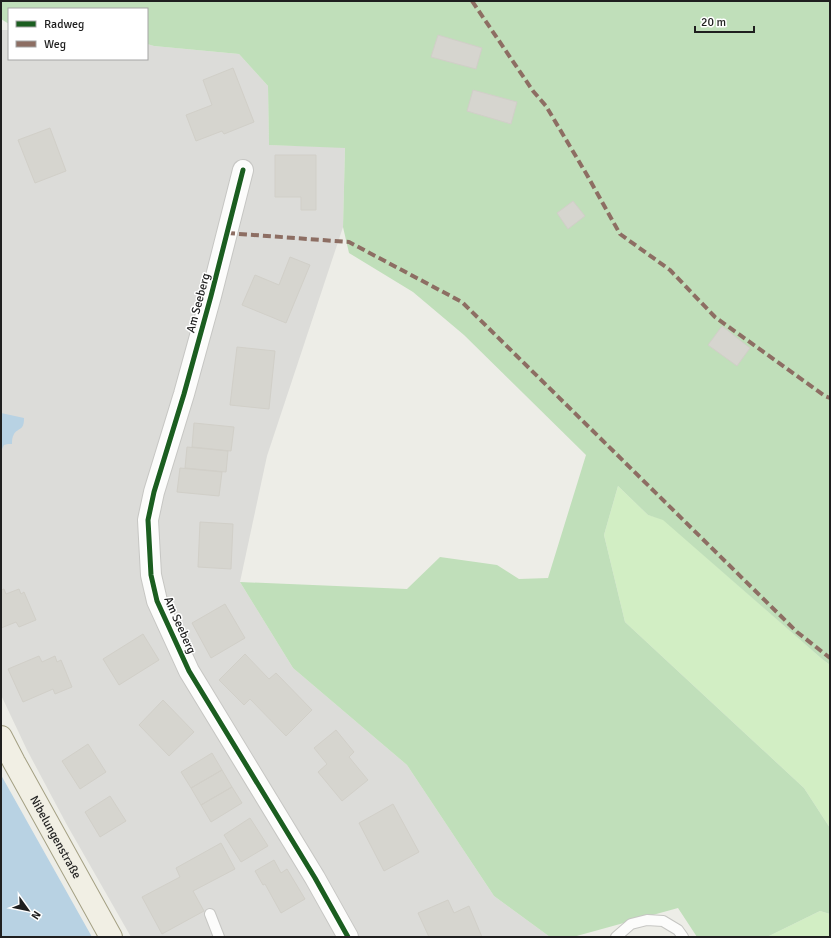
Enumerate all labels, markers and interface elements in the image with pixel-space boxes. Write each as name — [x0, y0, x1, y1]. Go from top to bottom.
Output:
legend — [8, 8, 148, 60]
scale bar — [695, 8, 754, 34]
text: 20 m — [701, 15, 726, 30]
text: Radweg — [44, 17, 84, 32]
text: Weg — [44, 37, 66, 52]
street label: Am Seeberg — [183, 272, 214, 335]
street label: Am Seeberg — [160, 594, 199, 656]
street label: Nibelungenstraße — [26, 793, 84, 881]
north arrow — [8, 890, 48, 930]
text: N — [28, 908, 44, 922]

